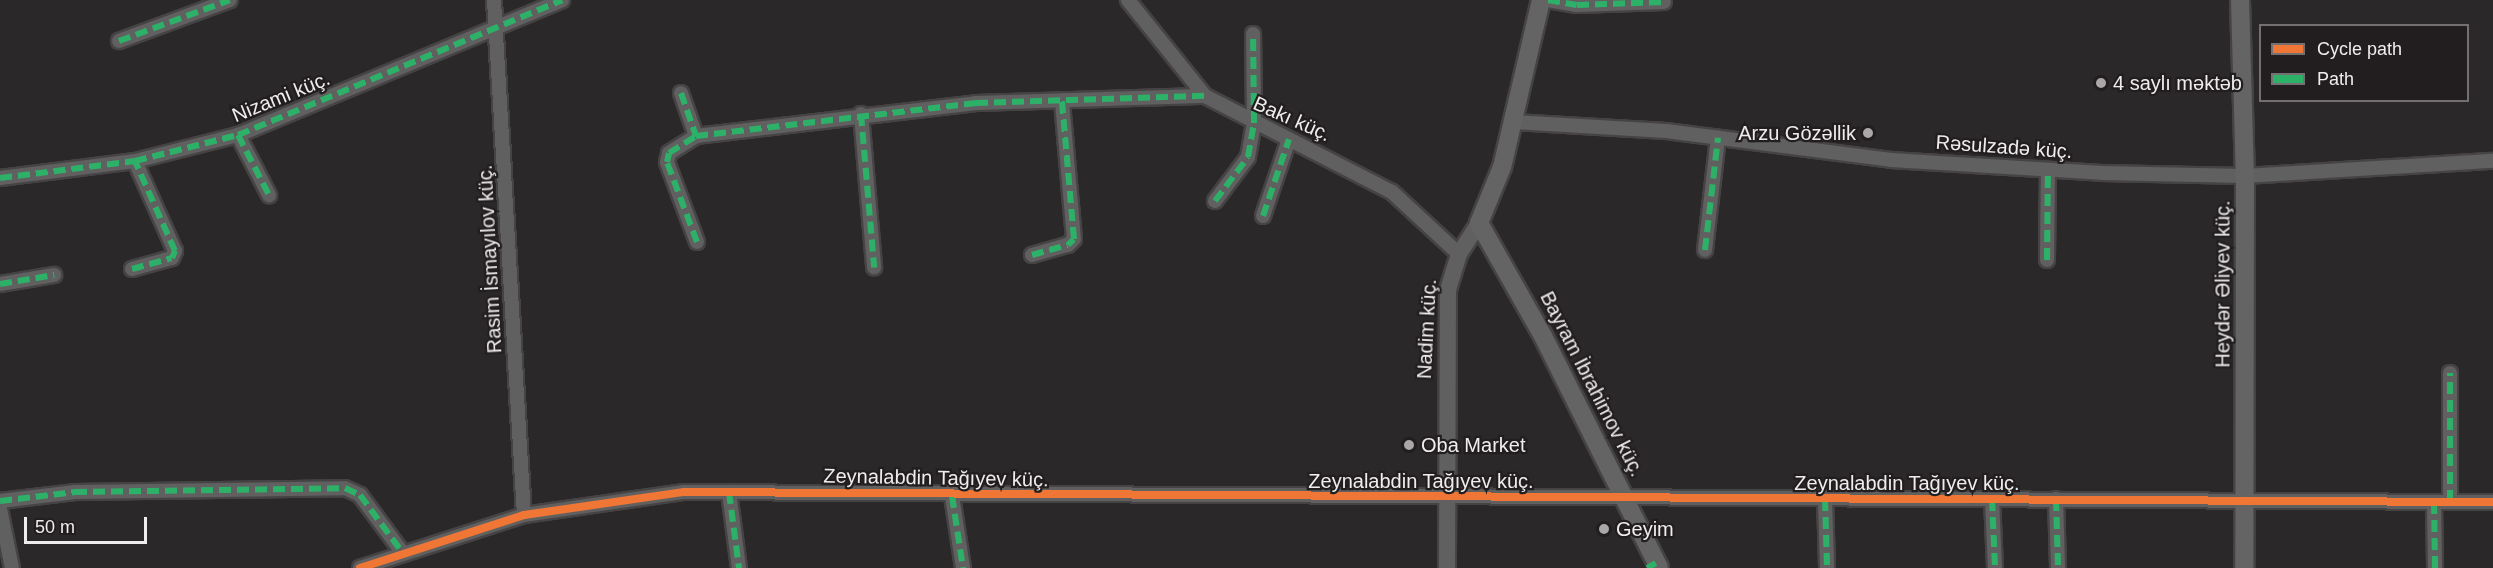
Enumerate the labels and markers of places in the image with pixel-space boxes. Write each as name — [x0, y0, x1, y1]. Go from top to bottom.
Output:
place label: 4 saylı məktəb — [2113, 71, 2242, 95]
marker: 4 saylı məktəb — [2094, 76, 2108, 90]
place label: Arzu Gözəllik — [1738, 121, 1856, 145]
marker: Arzu Gözəllik — [1861, 126, 1875, 140]
place label: Oba Market — [1421, 433, 1525, 457]
marker: Oba Market — [1402, 438, 1416, 452]
place label: Geyim — [1616, 517, 1674, 541]
marker: Geyim — [1597, 522, 1611, 536]

